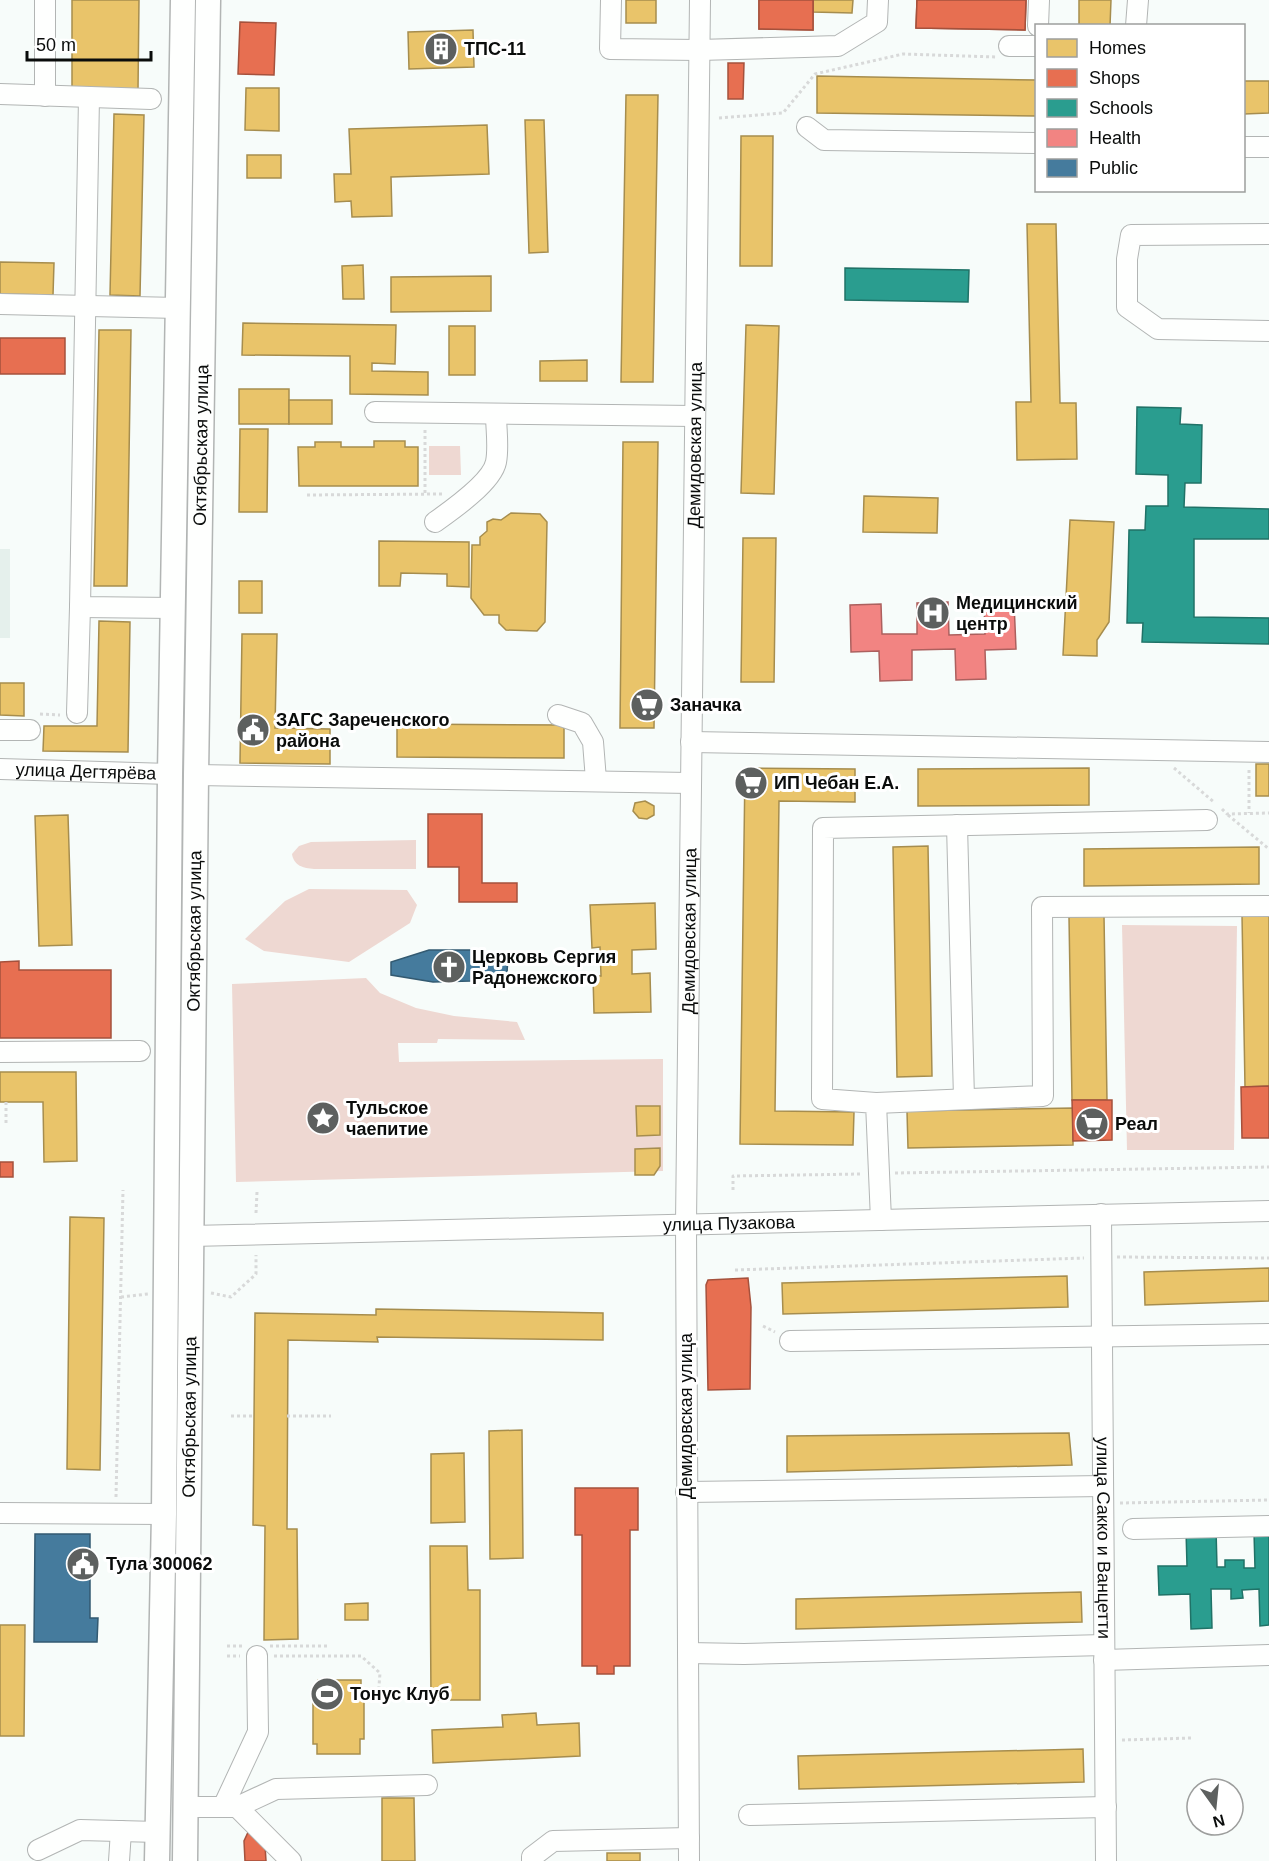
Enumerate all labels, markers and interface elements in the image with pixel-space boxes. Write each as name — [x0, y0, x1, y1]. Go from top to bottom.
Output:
scale bar — [27, 24, 152, 62]
legend — [1035, 24, 1245, 192]
building icon: ТПС-11 — [423, 31, 459, 67]
text: 50 m — [36, 35, 76, 55]
text: Homes — [1089, 38, 1146, 58]
place label: ТПС-11 — [464, 39, 526, 59]
text: Shops — [1089, 68, 1140, 88]
text: Schools — [1089, 98, 1153, 118]
text: Health — [1089, 128, 1141, 148]
text: Public — [1089, 158, 1138, 178]
street label: Демидовская улица — [684, 361, 706, 528]
street label: Октябрьская улица — [190, 363, 212, 526]
place label: Медицинский центр — [956, 593, 1078, 634]
hospital icon: Медицинский центр — [915, 595, 951, 631]
supermarket icon: Заначка — [629, 687, 665, 723]
place label: Заначка — [670, 695, 742, 715]
place label: ЗАГС Зареченского района — [276, 710, 449, 751]
public building icon: ЗАГС Зареченского района — [235, 712, 271, 748]
street label: улица Дегтярёва — [15, 759, 158, 784]
supermarket icon: ИП Чебан Е.А. — [733, 765, 769, 801]
place label: ИП Чебан Е.А. — [774, 773, 899, 793]
street label: Демидовская улица — [678, 847, 700, 1014]
street label: Октябрьская улица — [184, 849, 205, 1012]
place label: Церковь Сергия Радонежского — [472, 947, 616, 988]
church icon: Церковь Сергия Радонежского — [431, 949, 467, 985]
place label: Тульское чаепитие — [346, 1098, 428, 1139]
place icon: Тульское чаепитие — [305, 1100, 341, 1136]
supermarket icon: Реал — [1074, 1106, 1110, 1142]
place label: Реал — [1115, 1114, 1158, 1134]
street label: улица Пузакова — [663, 1212, 796, 1235]
street label: Демидовская улица — [676, 1332, 696, 1499]
street label: Октябрьская улица — [179, 1335, 200, 1498]
street label: улица Сакко и Ванцетти — [1093, 1437, 1114, 1639]
public building icon: Тула 300062 — [65, 1546, 101, 1582]
place label: Тула 300062 — [106, 1554, 213, 1574]
sports icon: Тонус Клуб — [309, 1676, 345, 1712]
place label: Тонус Клуб — [350, 1684, 450, 1704]
north arrow — [1185, 1777, 1245, 1837]
text: N — [1211, 1811, 1227, 1831]

